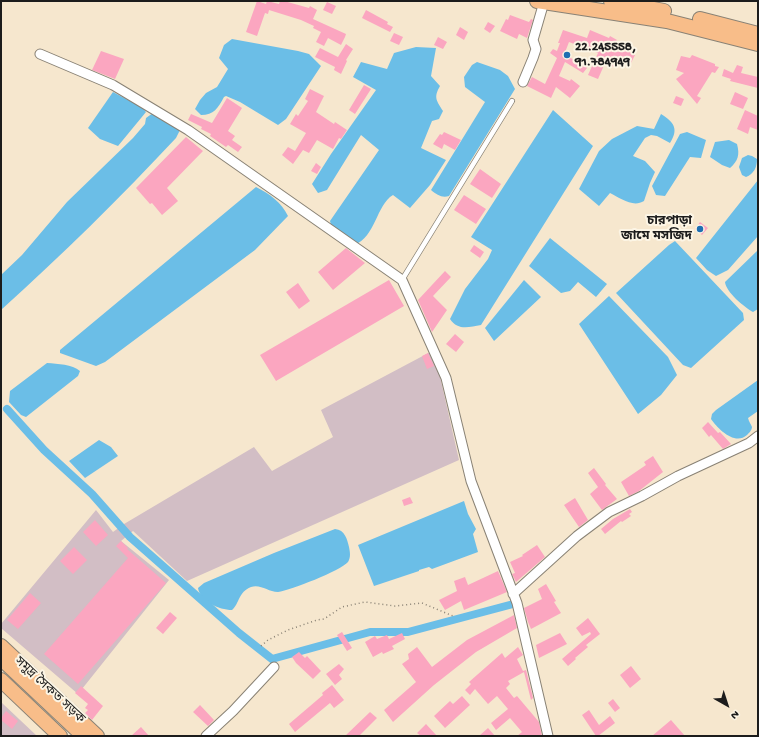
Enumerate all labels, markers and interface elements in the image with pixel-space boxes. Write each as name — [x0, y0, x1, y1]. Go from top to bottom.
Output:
place label: 22.245558, 91.784949 — [575, 40, 636, 71]
marker: 22.245558, 91.784949 — [562, 50, 572, 60]
place label: চারপাড়া জামে মসজিদ — [621, 214, 692, 245]
marker: চারপাড়া জামে মসজিদ — [695, 224, 705, 234]
street label: সমুদ্র সৈকত সড়ক — [11, 654, 87, 728]
north arrow — [707, 685, 747, 725]
text: N — [728, 707, 741, 721]

